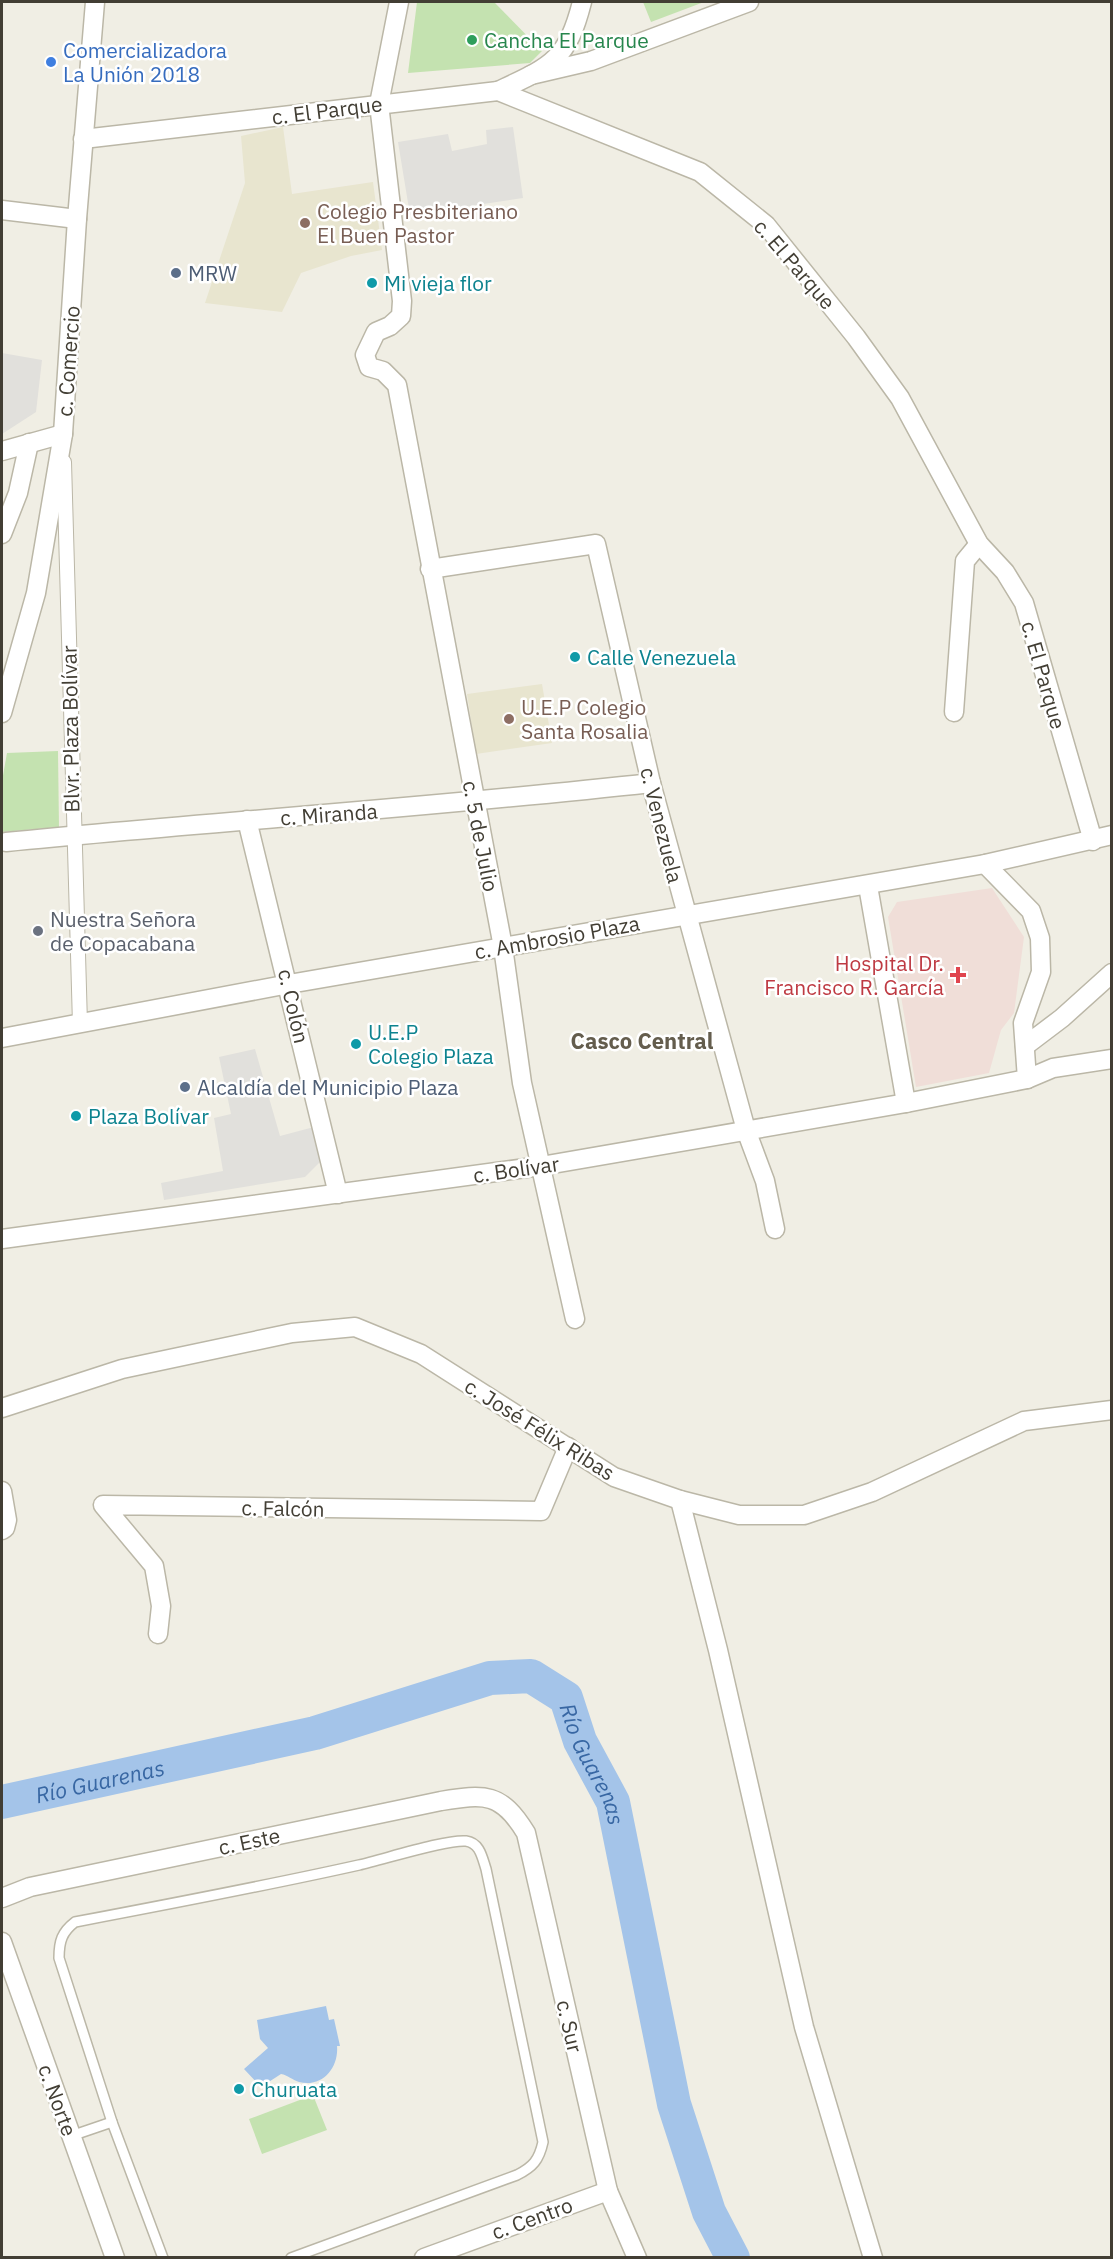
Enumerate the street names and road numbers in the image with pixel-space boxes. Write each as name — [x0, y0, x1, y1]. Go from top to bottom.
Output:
street label: c. El Parque — [270, 89, 384, 131]
street label: c. El Parque — [748, 213, 842, 315]
street label: c. Comercio — [50, 305, 86, 417]
street label: c. El Parque — [1015, 618, 1073, 732]
street label: Blvr. Plaza Bolívar — [55, 645, 85, 813]
street label: c. Venezuela — [634, 764, 690, 886]
street label: c. 5 de Julio — [456, 778, 506, 894]
street label: c. Miranda — [279, 797, 379, 831]
street label: c. Ambrosio Plaza — [472, 909, 642, 965]
street label: c. Colón — [272, 966, 316, 1046]
street label: c. Bolívar — [471, 1149, 561, 1189]
street label: c. José Félix Ribas — [460, 1372, 620, 1486]
street label: c. Falcón — [241, 1493, 325, 1523]
street label: c. Este — [216, 1821, 282, 1861]
street label: c. Sur — [550, 1997, 590, 2055]
street label: c. Norte — [32, 2060, 84, 2140]
street label: c. Centro — [488, 2190, 576, 2246]

